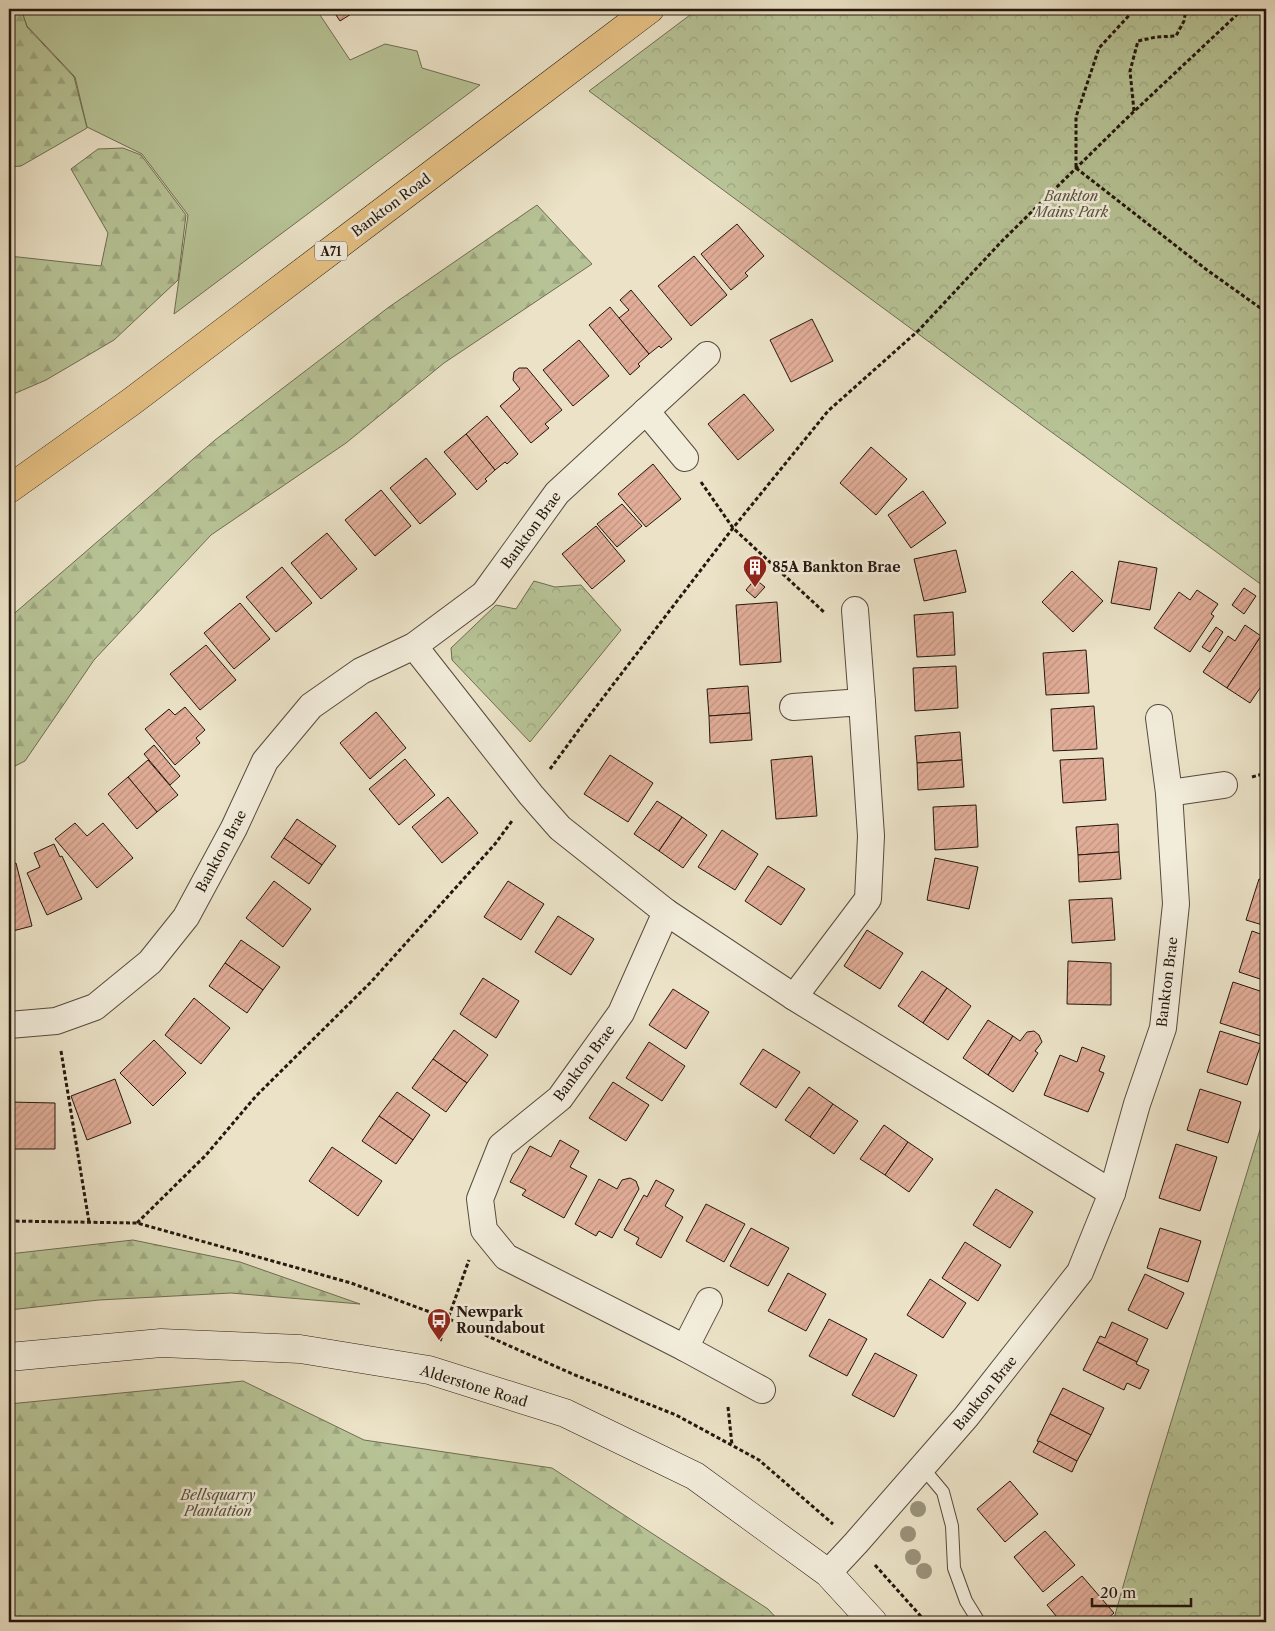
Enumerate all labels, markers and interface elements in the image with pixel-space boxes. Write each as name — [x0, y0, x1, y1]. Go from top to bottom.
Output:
street label: Bankton Road — [348, 169, 435, 241]
park label: Bankton Mains Park — [1032, 187, 1109, 221]
road number: A71 — [315, 242, 347, 260]
street label: Bankton Brae — [497, 488, 565, 572]
building icon: 85A Bankton Brae — [742, 554, 768, 588]
place label: 85A Bankton Brae — [772, 558, 901, 576]
street label: Bankton Brae — [192, 807, 250, 895]
street label: Bankton Brae — [1153, 936, 1181, 1028]
street label: Bankton Brae — [550, 1021, 619, 1105]
place label: Newpark Roundabout — [456, 1303, 545, 1337]
bus stop icon: Newpark Roundabout — [426, 1307, 452, 1341]
street label: Bankton Brae — [949, 1352, 1021, 1434]
street label: Alderstone Road — [417, 1361, 530, 1411]
park label: Bellsquarry Plantation — [179, 1486, 256, 1520]
scale bar — [1092, 1576, 1191, 1608]
text: 20 m — [1100, 1583, 1136, 1602]

